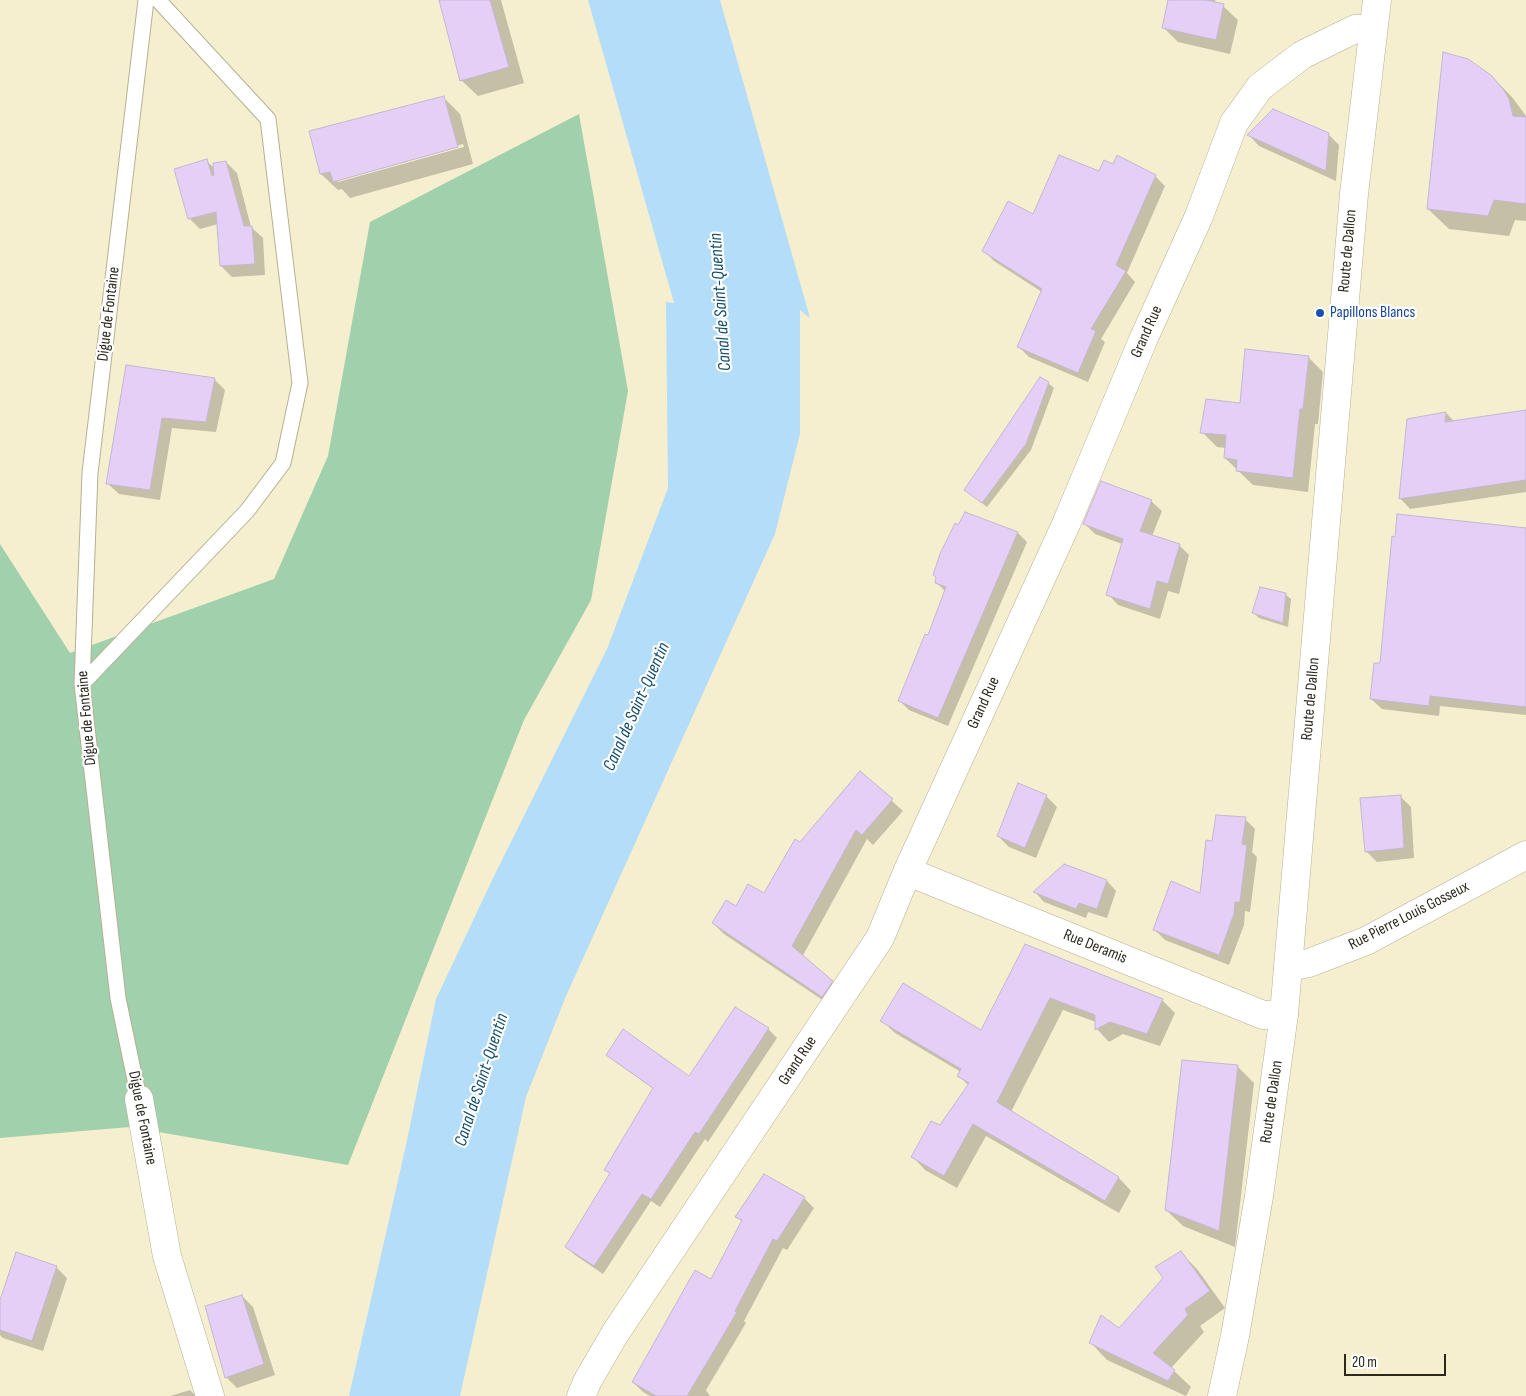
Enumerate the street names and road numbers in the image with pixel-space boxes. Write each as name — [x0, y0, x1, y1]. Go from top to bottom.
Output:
street label: Route de Dallon — [1335, 209, 1361, 293]
street label: Digue de Fontaine — [94, 266, 124, 362]
street label: Grand Rue — [1127, 303, 1167, 361]
street label: Route de Dallon — [1298, 657, 1324, 741]
street label: Digue de Fontaine — [73, 670, 101, 766]
street label: Grand Rue — [964, 674, 1004, 732]
street label: Rue Pierre Louis Gosseux — [1346, 877, 1472, 955]
street label: Rue Deramis — [1060, 926, 1130, 968]
street label: Grand Rue — [775, 1033, 821, 1089]
street label: Route de Dallon — [1257, 1059, 1287, 1145]
street label: Digue de Fontaine — [123, 1069, 161, 1167]

